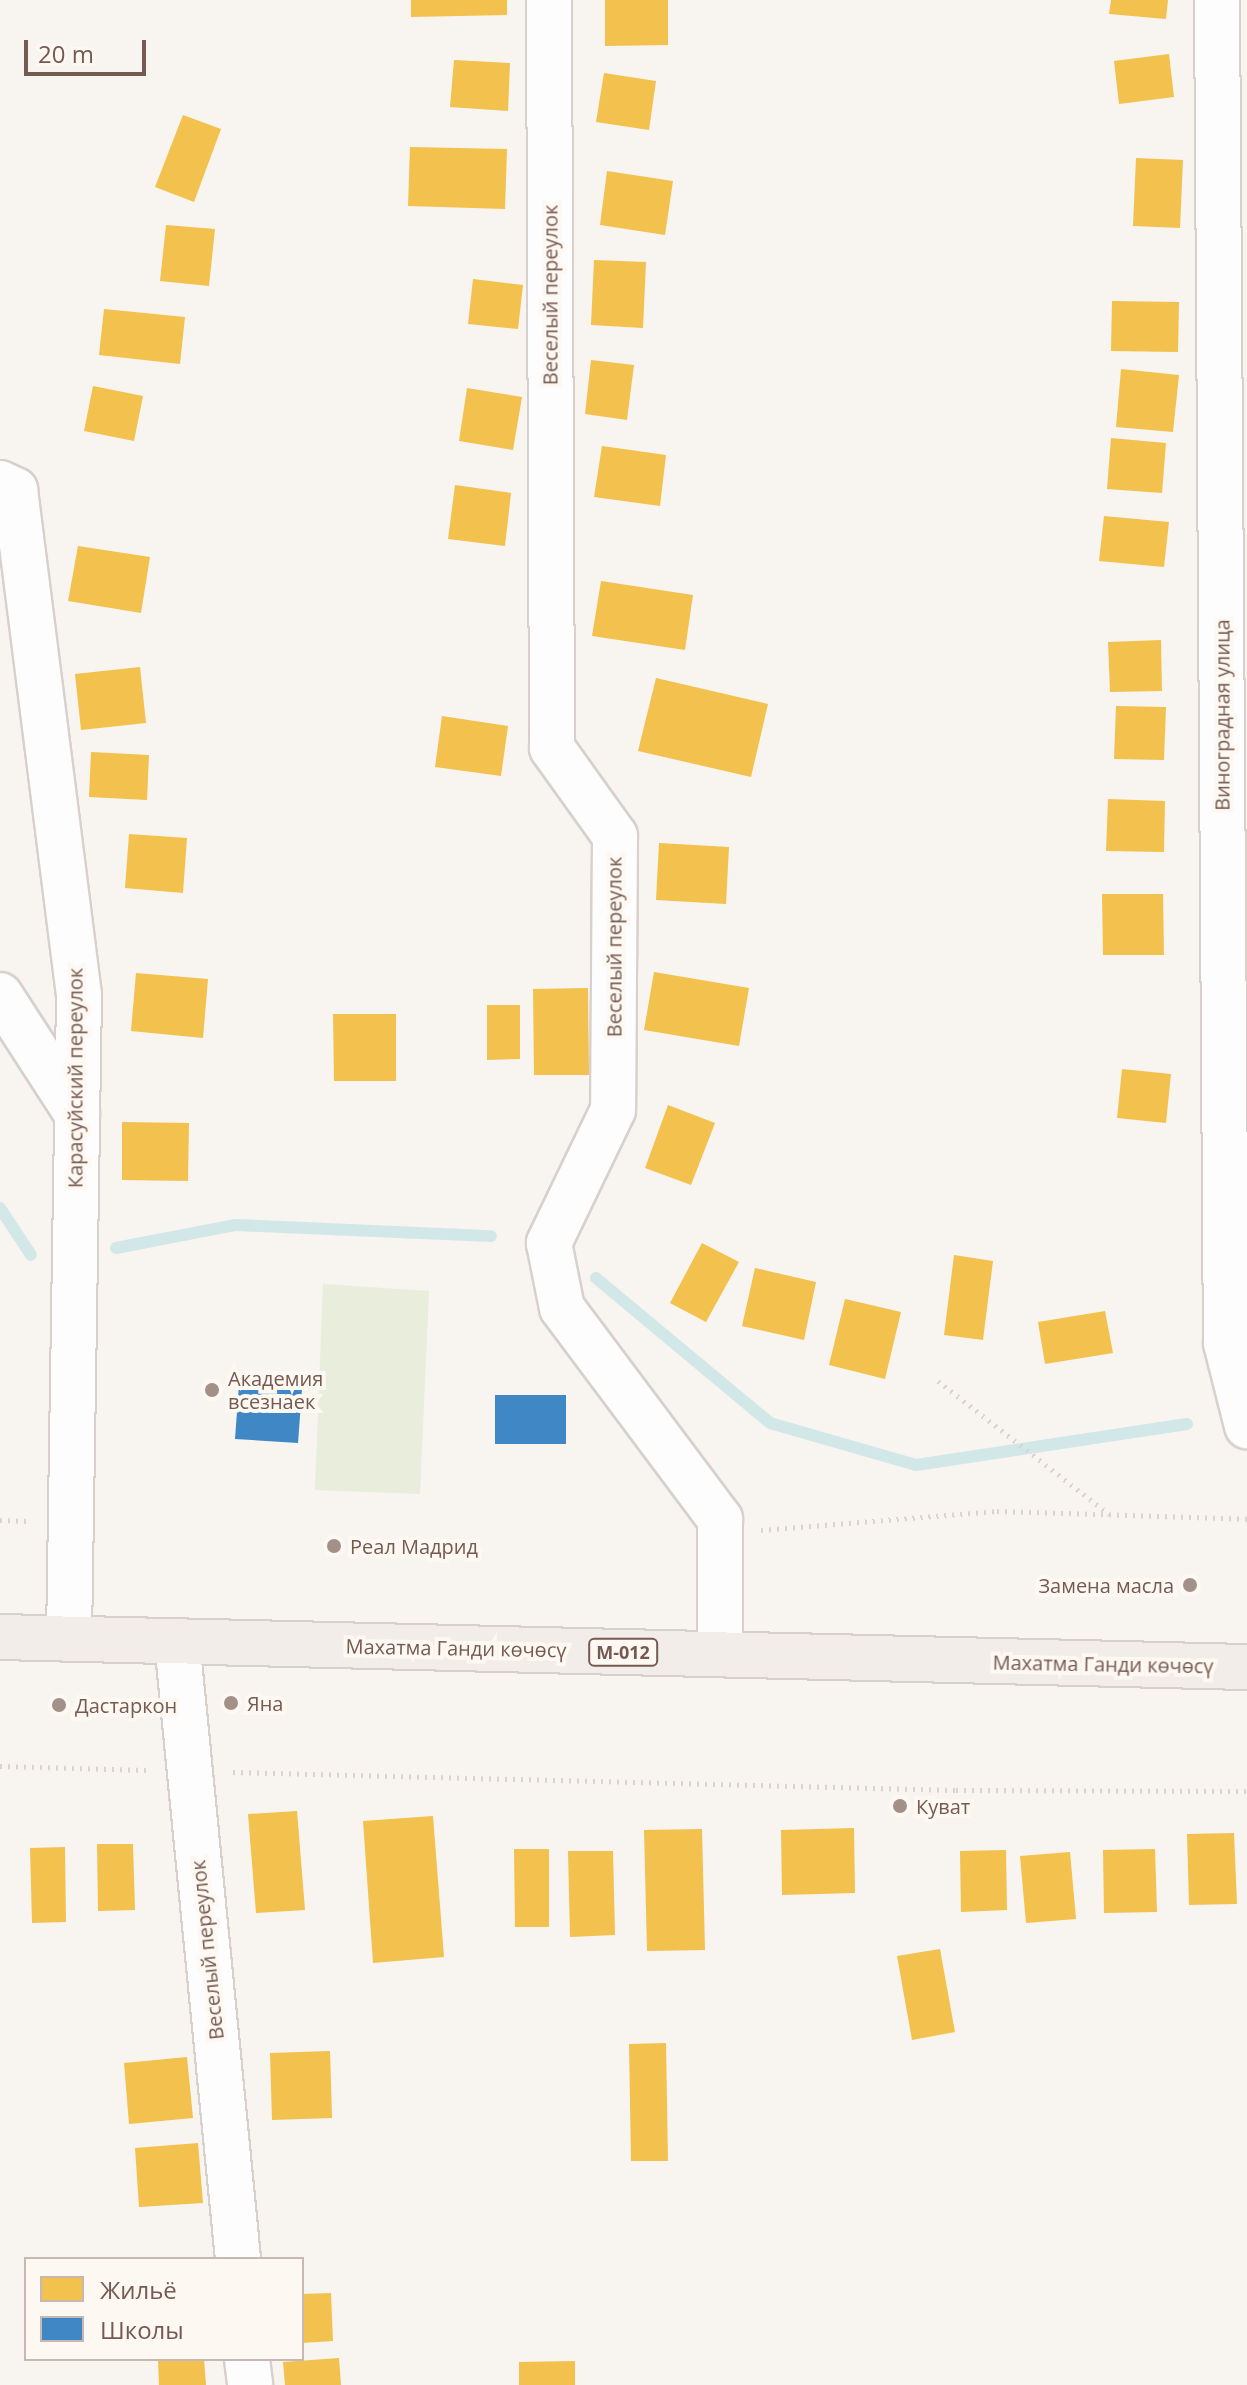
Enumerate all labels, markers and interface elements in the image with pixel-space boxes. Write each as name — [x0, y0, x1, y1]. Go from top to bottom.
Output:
scale bar — [28, 24, 150, 74]
text: 20 m — [38, 37, 94, 70]
street label: Веселый переулок — [538, 205, 562, 385]
street label: Виноградная улица — [1210, 619, 1234, 811]
street label: Веселый переулок — [602, 857, 626, 1037]
street label: Карасуйский переулок — [63, 968, 87, 1188]
place label: Академия всезнаек — [228, 1366, 323, 1413]
marker: Академия всезнаек — [203, 1381, 221, 1399]
place label: Реал Мадрид — [350, 1534, 478, 1558]
marker: Реал Мадрид — [325, 1537, 343, 1555]
place label: Замена масла — [1038, 1573, 1174, 1597]
marker: Замена масла — [1181, 1576, 1199, 1594]
street label: Махатма Ганди көчөсү — [345, 1634, 567, 1662]
road number: М-012 — [587, 1638, 659, 1666]
street label: Махатма Ганди көчөсү — [992, 1650, 1214, 1678]
place label: Яна — [247, 1691, 283, 1715]
place label: Дастаркон — [75, 1693, 177, 1717]
marker: Яна — [222, 1694, 240, 1712]
marker: Дастаркон — [50, 1696, 68, 1714]
place label: Куват — [916, 1794, 970, 1818]
marker: Куват — [891, 1797, 909, 1815]
street label: Веселый переулок — [186, 1859, 228, 2041]
legend — [24, 2257, 304, 2361]
text: Жильё — [100, 2273, 177, 2306]
text: Школы — [100, 2313, 184, 2346]

